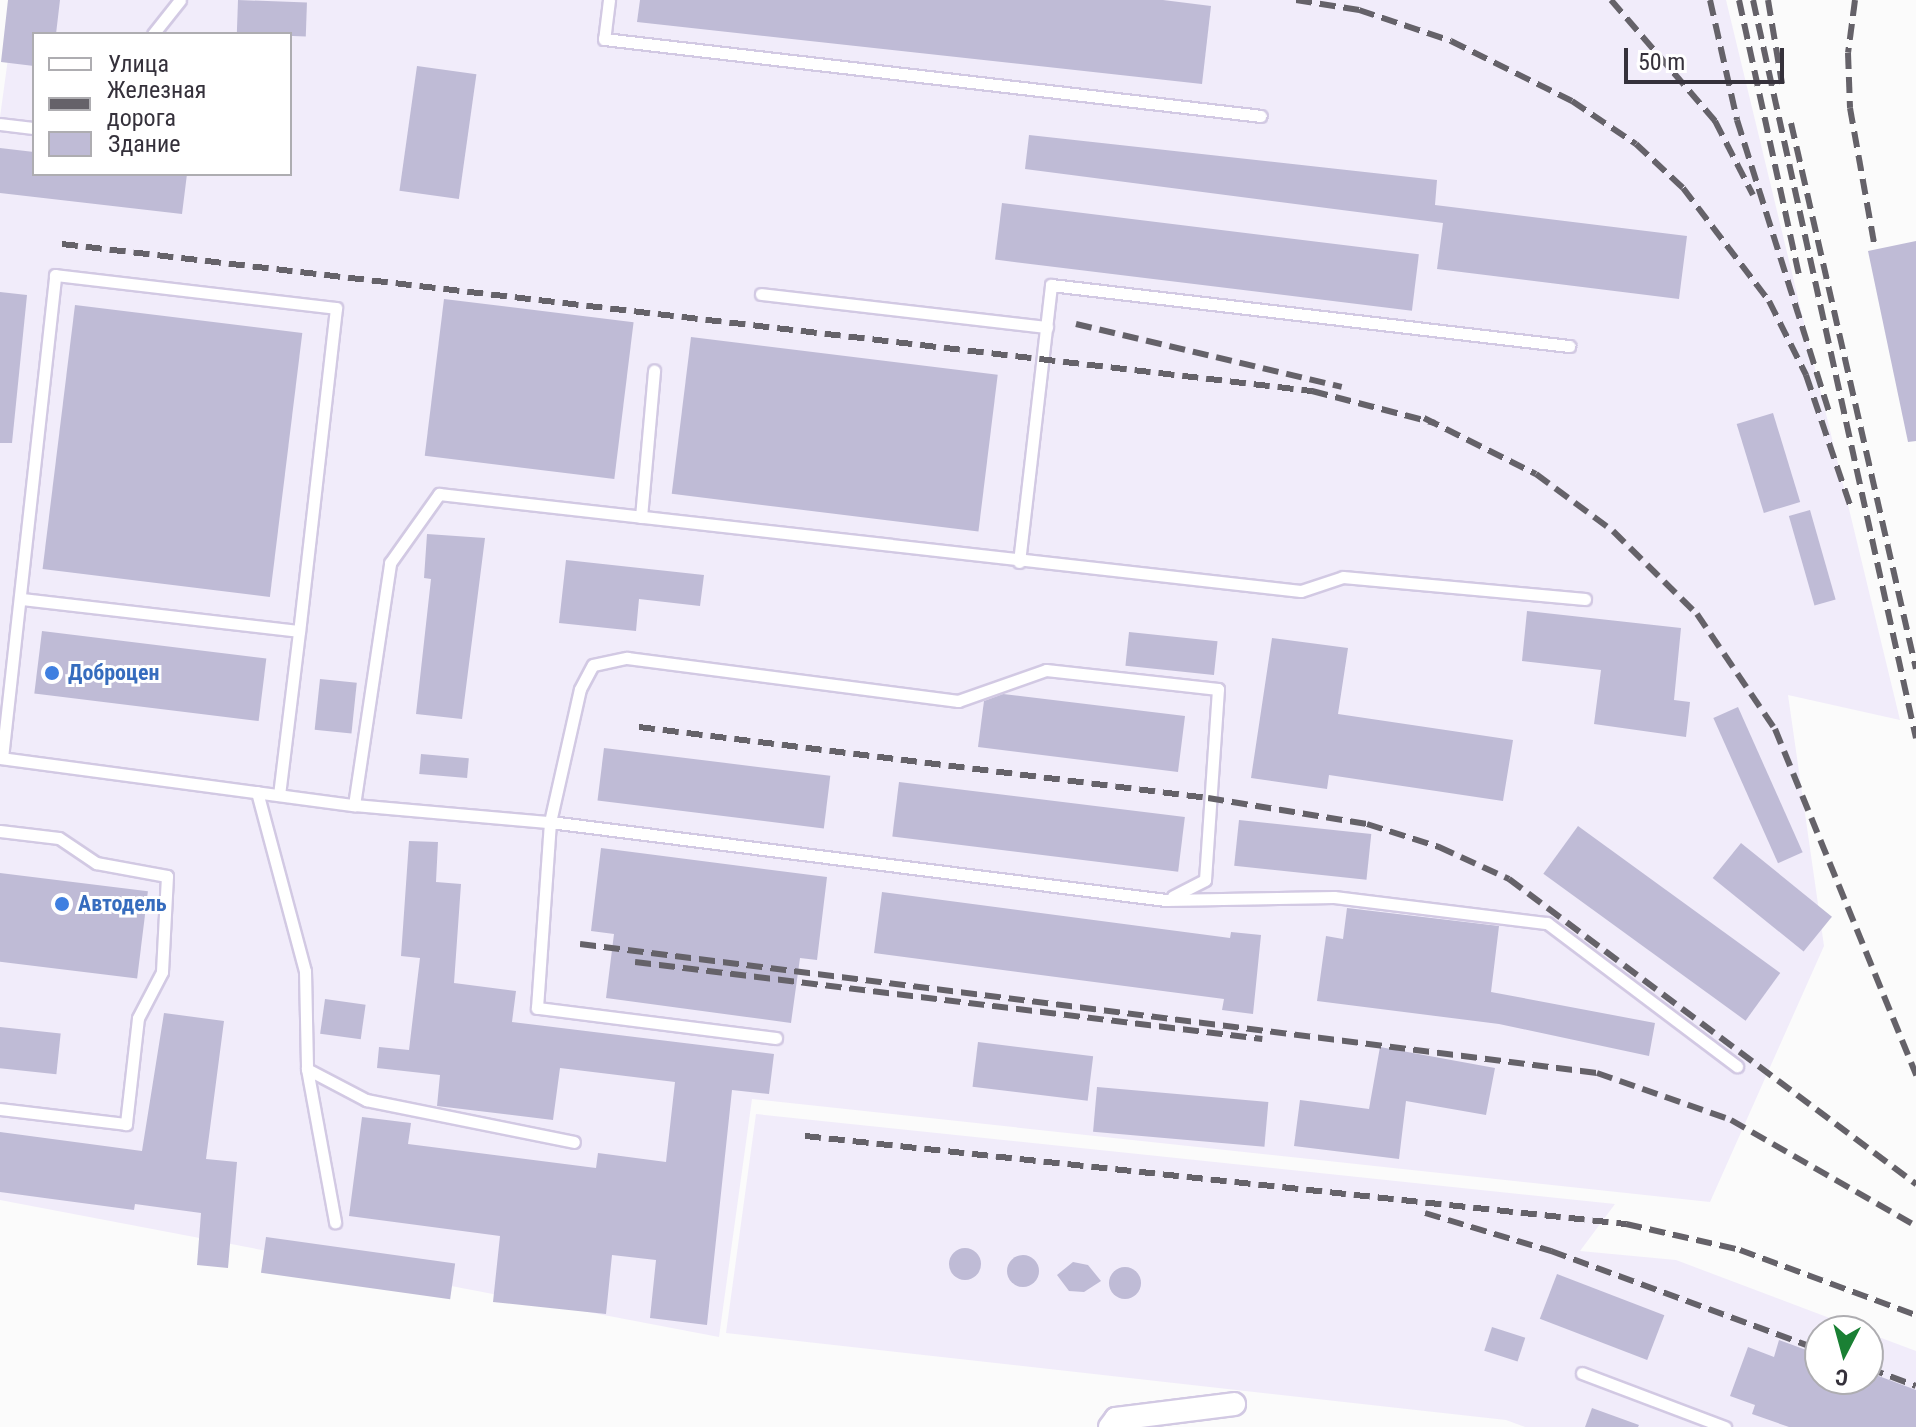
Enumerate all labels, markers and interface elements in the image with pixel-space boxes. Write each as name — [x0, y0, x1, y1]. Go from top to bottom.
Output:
legend — [32, 32, 292, 176]
scale bar — [1628, 32, 1788, 82]
text: 50 m — [1638, 48, 1685, 76]
text: Улица — [108, 50, 169, 78]
text: Железная дорога — [107, 76, 206, 132]
text: Здание — [108, 130, 180, 158]
place label: Доброцен — [68, 660, 159, 686]
marker: Доброцен — [43, 664, 61, 682]
place label: Автодель — [78, 891, 167, 917]
marker: Автодель — [53, 895, 71, 913]
north arrow — [1804, 1315, 1884, 1395]
text: С — [1834, 1364, 1849, 1390]

